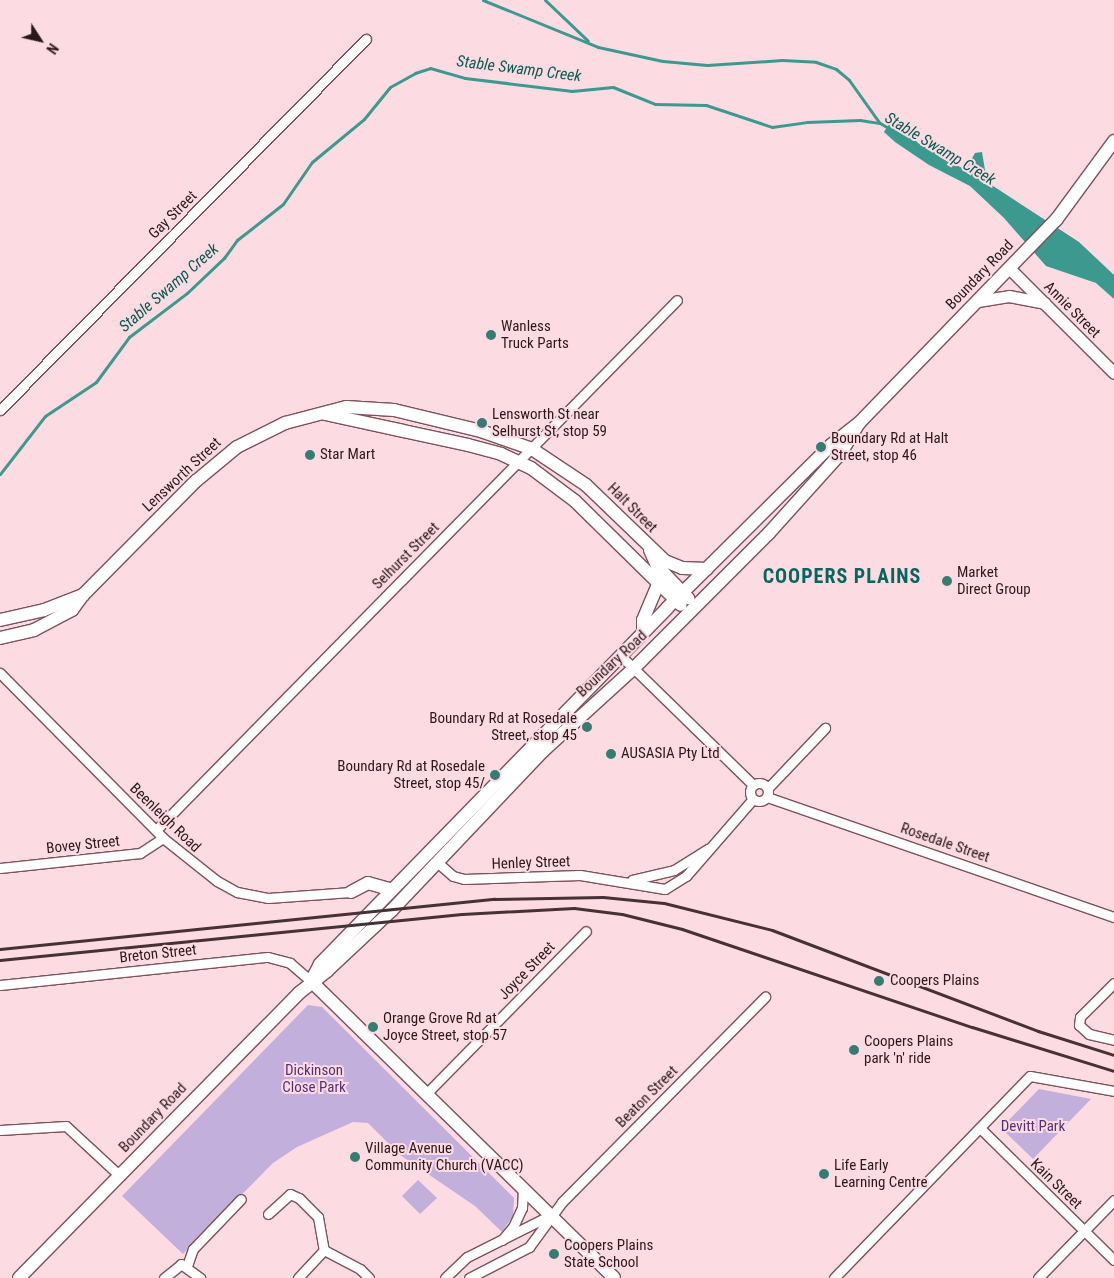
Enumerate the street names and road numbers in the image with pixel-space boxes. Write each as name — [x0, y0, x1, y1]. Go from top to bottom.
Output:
street label: Gay Street — [145, 187, 201, 243]
street label: Boundary Road — [942, 237, 1018, 313]
street label: Annie Street — [1040, 278, 1104, 342]
street label: Lensworth Street — [139, 434, 225, 516]
street label: Halt Street — [603, 479, 661, 537]
street label: Selhurst Street — [369, 519, 443, 593]
street label: Boundary Road — [573, 627, 651, 701]
street label: Beenleigh Road — [126, 780, 204, 856]
street label: Rosedale Street — [898, 819, 992, 867]
street label: Bovey Street — [45, 832, 121, 858]
street label: Henley Street — [491, 853, 571, 873]
street label: Joyce Street — [495, 938, 559, 1004]
street label: Breton Street — [119, 941, 197, 967]
street label: Beaton Street — [612, 1062, 682, 1132]
street label: Boundary Road — [115, 1080, 191, 1156]
street label: Kain Street — [1026, 1155, 1086, 1213]

